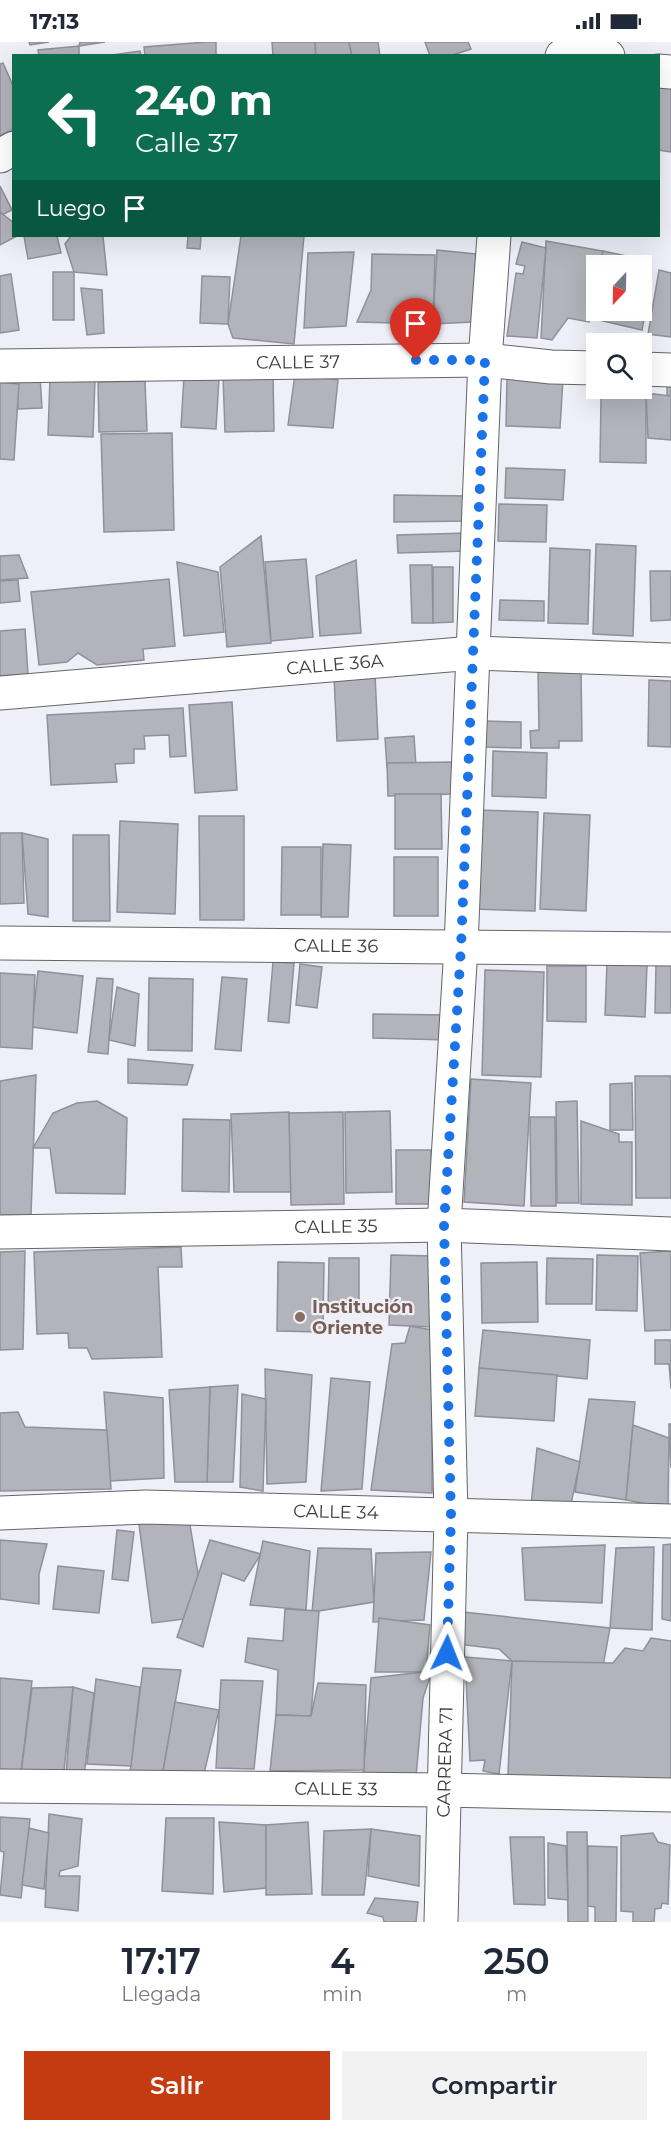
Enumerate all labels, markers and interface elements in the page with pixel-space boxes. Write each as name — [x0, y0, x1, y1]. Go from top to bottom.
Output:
text: 17:13 — [30, 8, 79, 35]
text: 240 m — [135, 74, 273, 126]
icon: left — [36, 78, 114, 156]
text: Calle 37 — [135, 126, 239, 159]
icon: arrive — [118, 192, 151, 225]
text: Luego — [36, 195, 106, 222]
north arrow — [586, 255, 652, 321]
map controls — [586, 255, 652, 399]
pin — [390, 298, 441, 360]
icon: arrive — [399, 307, 432, 340]
button: search — [586, 333, 652, 399]
street label: CALLE 37 — [256, 351, 340, 374]
street label: CALLE 36A — [285, 650, 384, 680]
street label: CALLE 36 — [294, 935, 378, 957]
street label: CALLE 35 — [294, 1215, 378, 1238]
place label: Institución Oriente — [312, 1296, 414, 1339]
marker: Institución Oriente — [293, 1310, 307, 1324]
street label: CALLE 34 — [293, 1500, 379, 1524]
position arrow — [415, 1621, 479, 1685]
street label: CARRERA 71 — [433, 1706, 457, 1818]
street label: CALLE 33 — [294, 1778, 378, 1800]
text: 17:17 — [122, 1939, 201, 1983]
text: 4 — [330, 1939, 355, 1983]
text: 250 — [484, 1939, 550, 1983]
text: Llegada — [121, 1982, 201, 2006]
text: min — [322, 1982, 362, 2006]
text: m — [506, 1982, 527, 2006]
button: Salir — [24, 2051, 330, 2120]
button: Compartir — [342, 2051, 647, 2120]

